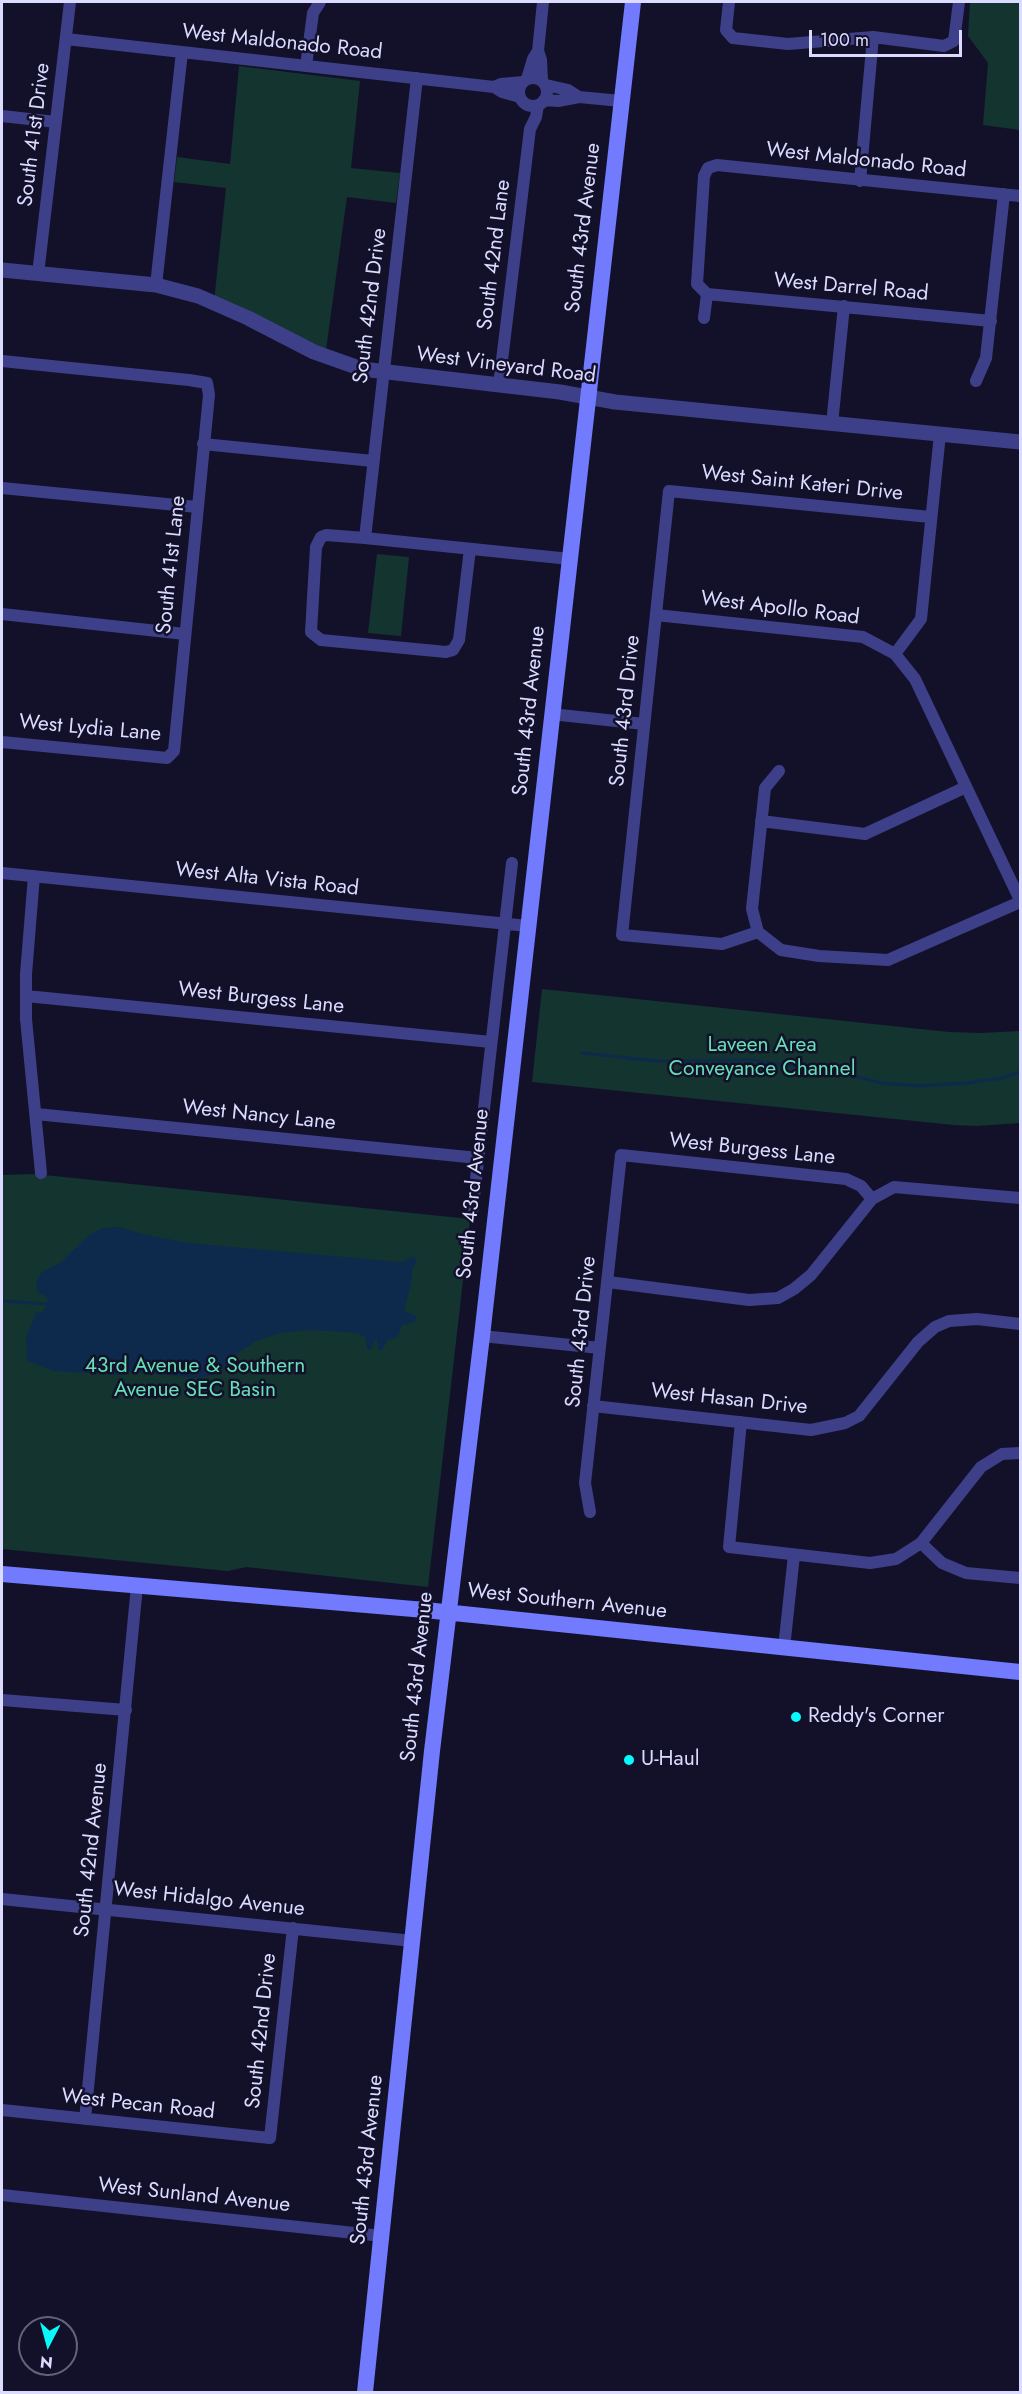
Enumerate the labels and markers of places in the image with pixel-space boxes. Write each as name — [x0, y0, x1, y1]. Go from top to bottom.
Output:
place label: Reddy's Corner — [808, 1704, 944, 1730]
marker: Reddy's Corner — [789, 1710, 803, 1724]
place label: U-Haul — [641, 1747, 700, 1773]
marker: U-Haul — [622, 1753, 636, 1767]

